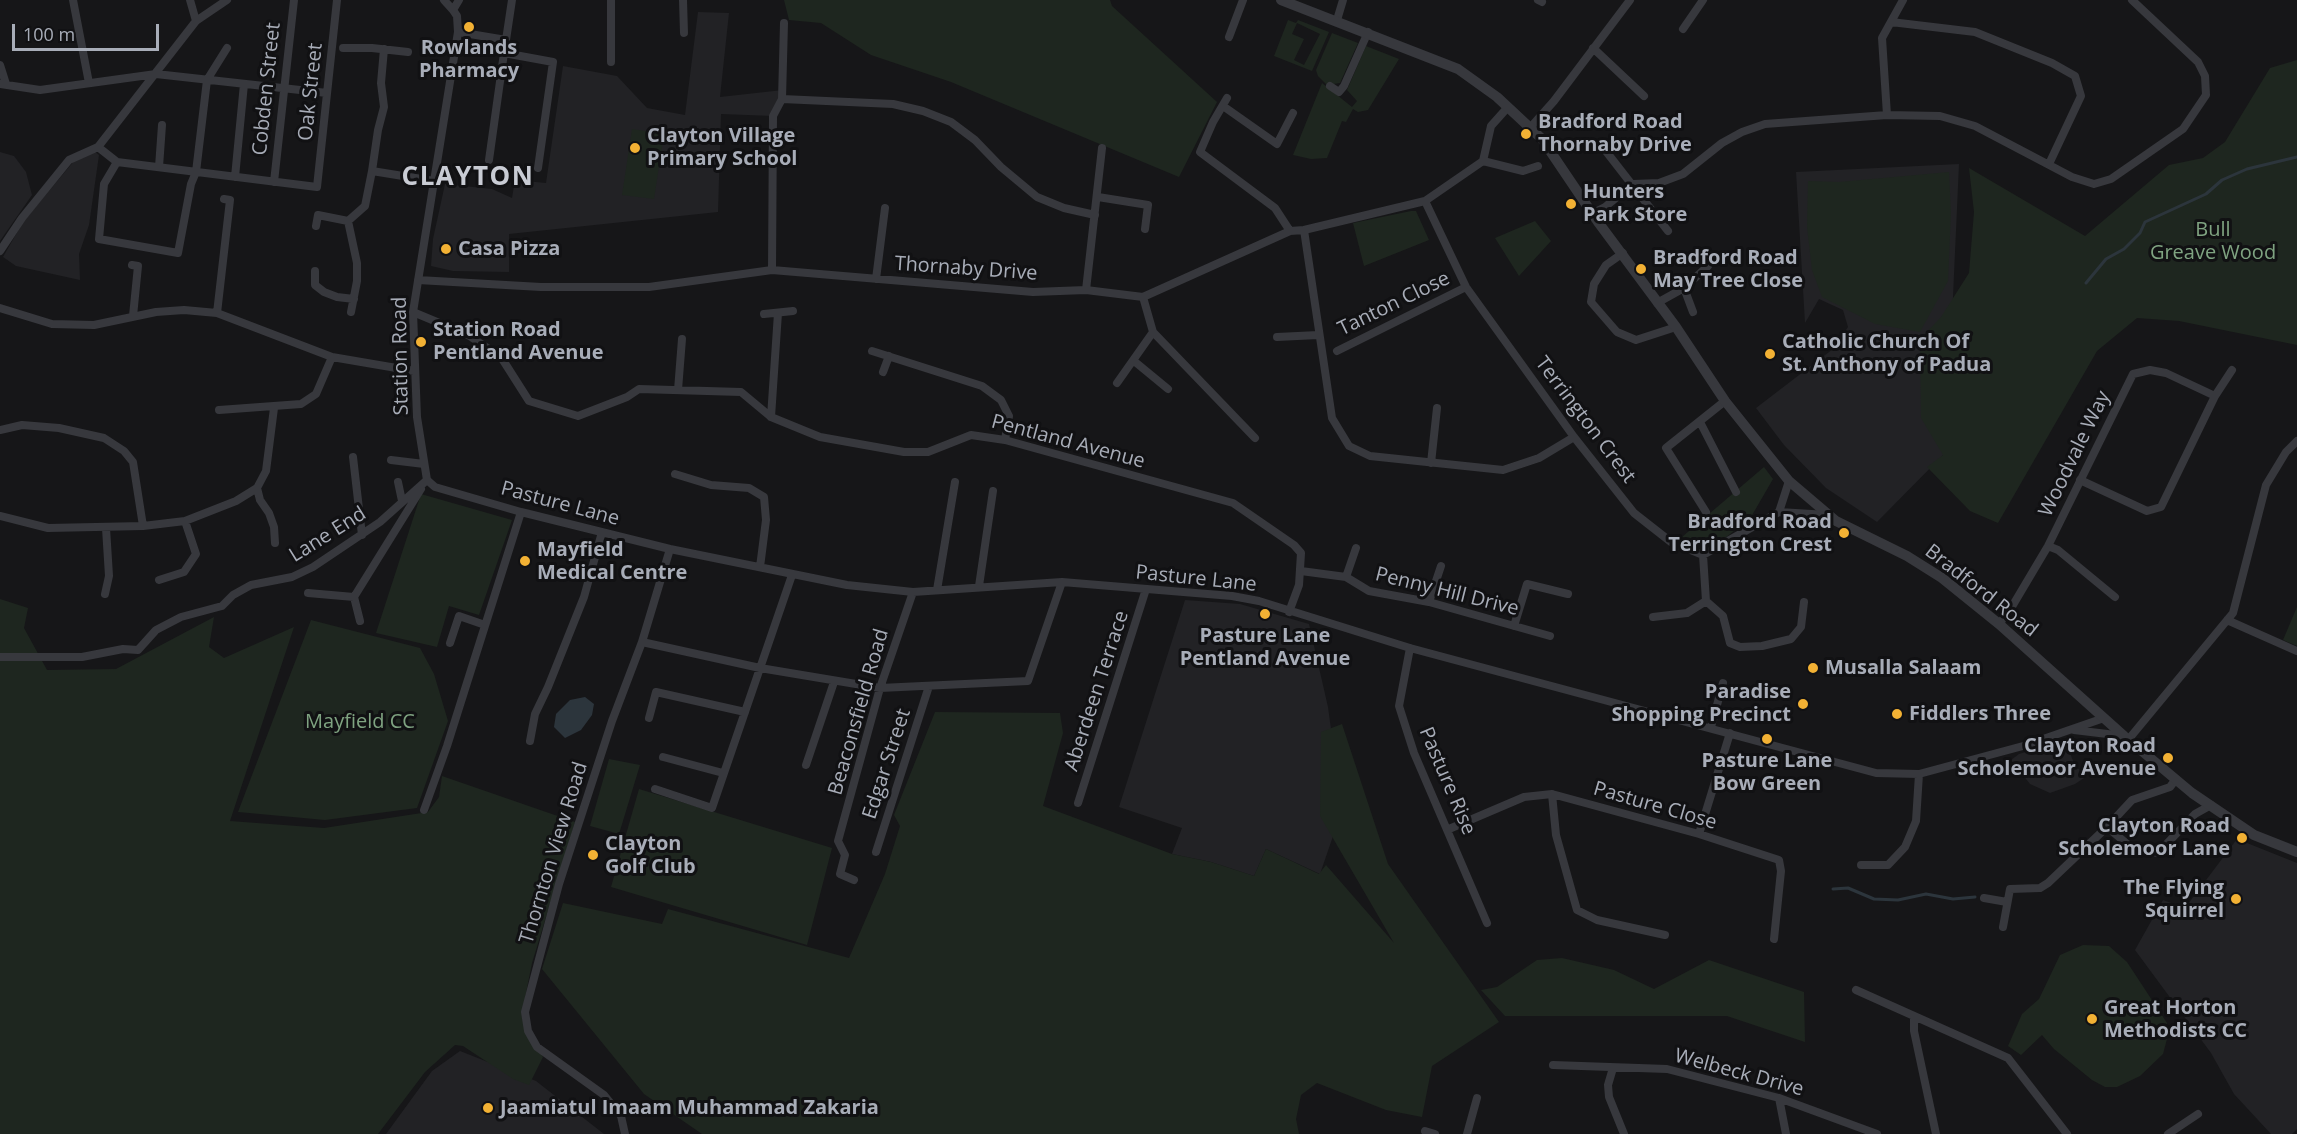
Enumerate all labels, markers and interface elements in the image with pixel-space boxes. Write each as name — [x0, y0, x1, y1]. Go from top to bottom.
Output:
scale bar — [15, 12, 162, 50]
marker: Rowlands Pharmacy — [462, 20, 476, 34]
street label: Cobden Street — [248, 21, 286, 157]
text: 100 m — [23, 22, 75, 46]
place label: Rowlands Pharmacy — [419, 36, 519, 83]
street label: Oak Street — [294, 42, 328, 142]
place label: Bradford Road Thornaby Drive — [1538, 110, 1692, 157]
place label: Clayton Village Primary School — [647, 124, 797, 171]
marker: Bradford Road Thornaby Drive — [1519, 127, 1533, 141]
marker: Clayton Village Primary School — [628, 141, 642, 155]
district label: CLAYTON — [402, 162, 534, 194]
place label: Hunters Park Store — [1583, 180, 1687, 227]
marker: Hunters Park Store — [1564, 197, 1578, 211]
park label: Bull Greave Wood — [2150, 218, 2276, 265]
place label: Casa Pizza — [458, 237, 560, 261]
marker: Casa Pizza — [439, 242, 453, 256]
place label: Bradford Road May Tree Close — [1653, 246, 1803, 293]
street label: Thornaby Drive — [894, 252, 1038, 286]
marker: Bradford Road May Tree Close — [1634, 262, 1648, 276]
street label: Tanton Close — [1334, 267, 1454, 341]
street label: Station Road — [388, 296, 414, 416]
place label: Station Road Pentland Avenue — [433, 318, 603, 365]
place label: Catholic Church Of St. Anthony of Padua — [1782, 330, 1991, 377]
marker: Station Road Pentland Avenue — [414, 335, 428, 349]
marker: Catholic Church Of St. Anthony of Padua — [1763, 347, 1777, 361]
street label: Terrington Crest — [1530, 352, 1640, 488]
street label: Woodvale Way — [2034, 387, 2116, 521]
street label: Pentland Avenue — [989, 410, 1147, 474]
street label: Pasture Lane — [498, 477, 622, 531]
street label: Lane End — [285, 502, 371, 568]
place label: Bradford Road Terrington Crest — [1668, 510, 1832, 557]
marker: Bradford Road Terrington Crest — [1837, 526, 1851, 540]
place label: Mayfield Medical Centre — [537, 538, 687, 585]
street label: Bradford Road — [1920, 540, 2042, 642]
marker: Mayfield Medical Centre — [518, 554, 532, 568]
street label: Pasture Lane — [1134, 561, 1258, 597]
street label: Penny Hill Drive — [1373, 563, 1521, 621]
marker: Pasture Lane Pentland Avenue — [1258, 607, 1272, 621]
street label: Aberdeen Terrace — [1060, 608, 1134, 774]
place label: Pasture Lane Pentland Avenue — [1180, 624, 1350, 671]
street label: Beaconsfield Road — [824, 626, 894, 798]
place label: Musalla Salaam — [1825, 656, 1982, 680]
marker: Musalla Salaam — [1806, 661, 1820, 675]
place label: Paradise Shopping Precinct — [1611, 680, 1791, 727]
marker: Paradise Shopping Precinct — [1796, 697, 1810, 711]
place label: Fiddlers Three — [1909, 702, 2051, 726]
street label: Edgar Street — [858, 706, 916, 822]
marker: Fiddlers Three — [1890, 707, 1904, 721]
park label: Mayfield CC — [305, 710, 415, 734]
street label: Pasture Rise — [1414, 723, 1480, 839]
marker: Pasture Lane Bow Green — [1760, 732, 1774, 746]
place label: Clayton Road Scholemoor Avenue — [1957, 734, 2156, 781]
place label: Pasture Lane Bow Green — [1702, 749, 1832, 796]
marker: Clayton Road Scholemoor Avenue — [2161, 751, 2175, 765]
street label: Thornton View Road — [515, 759, 593, 947]
street label: Pasture Close — [1591, 777, 1719, 835]
place label: Clayton Road Scholemoor Lane — [2058, 814, 2230, 861]
marker: Clayton Road Scholemoor Lane — [2235, 831, 2249, 845]
place label: Clayton Golf Club — [605, 832, 696, 879]
marker: Clayton Golf Club — [586, 848, 600, 862]
place label: The Flying Squirrel — [2123, 876, 2224, 923]
marker: The Flying Squirrel — [2229, 892, 2243, 906]
place label: Great Horton Methodists CC — [2104, 996, 2247, 1043]
marker: Great Horton Methodists CC — [2085, 1012, 2099, 1026]
street label: Welbeck Drive — [1672, 1044, 1806, 1102]
place label: Jaamiatul Imaam Muhammad Zakaria — [500, 1096, 879, 1120]
marker: Jaamiatul Imaam Muhammad Zakaria — [481, 1101, 495, 1115]

